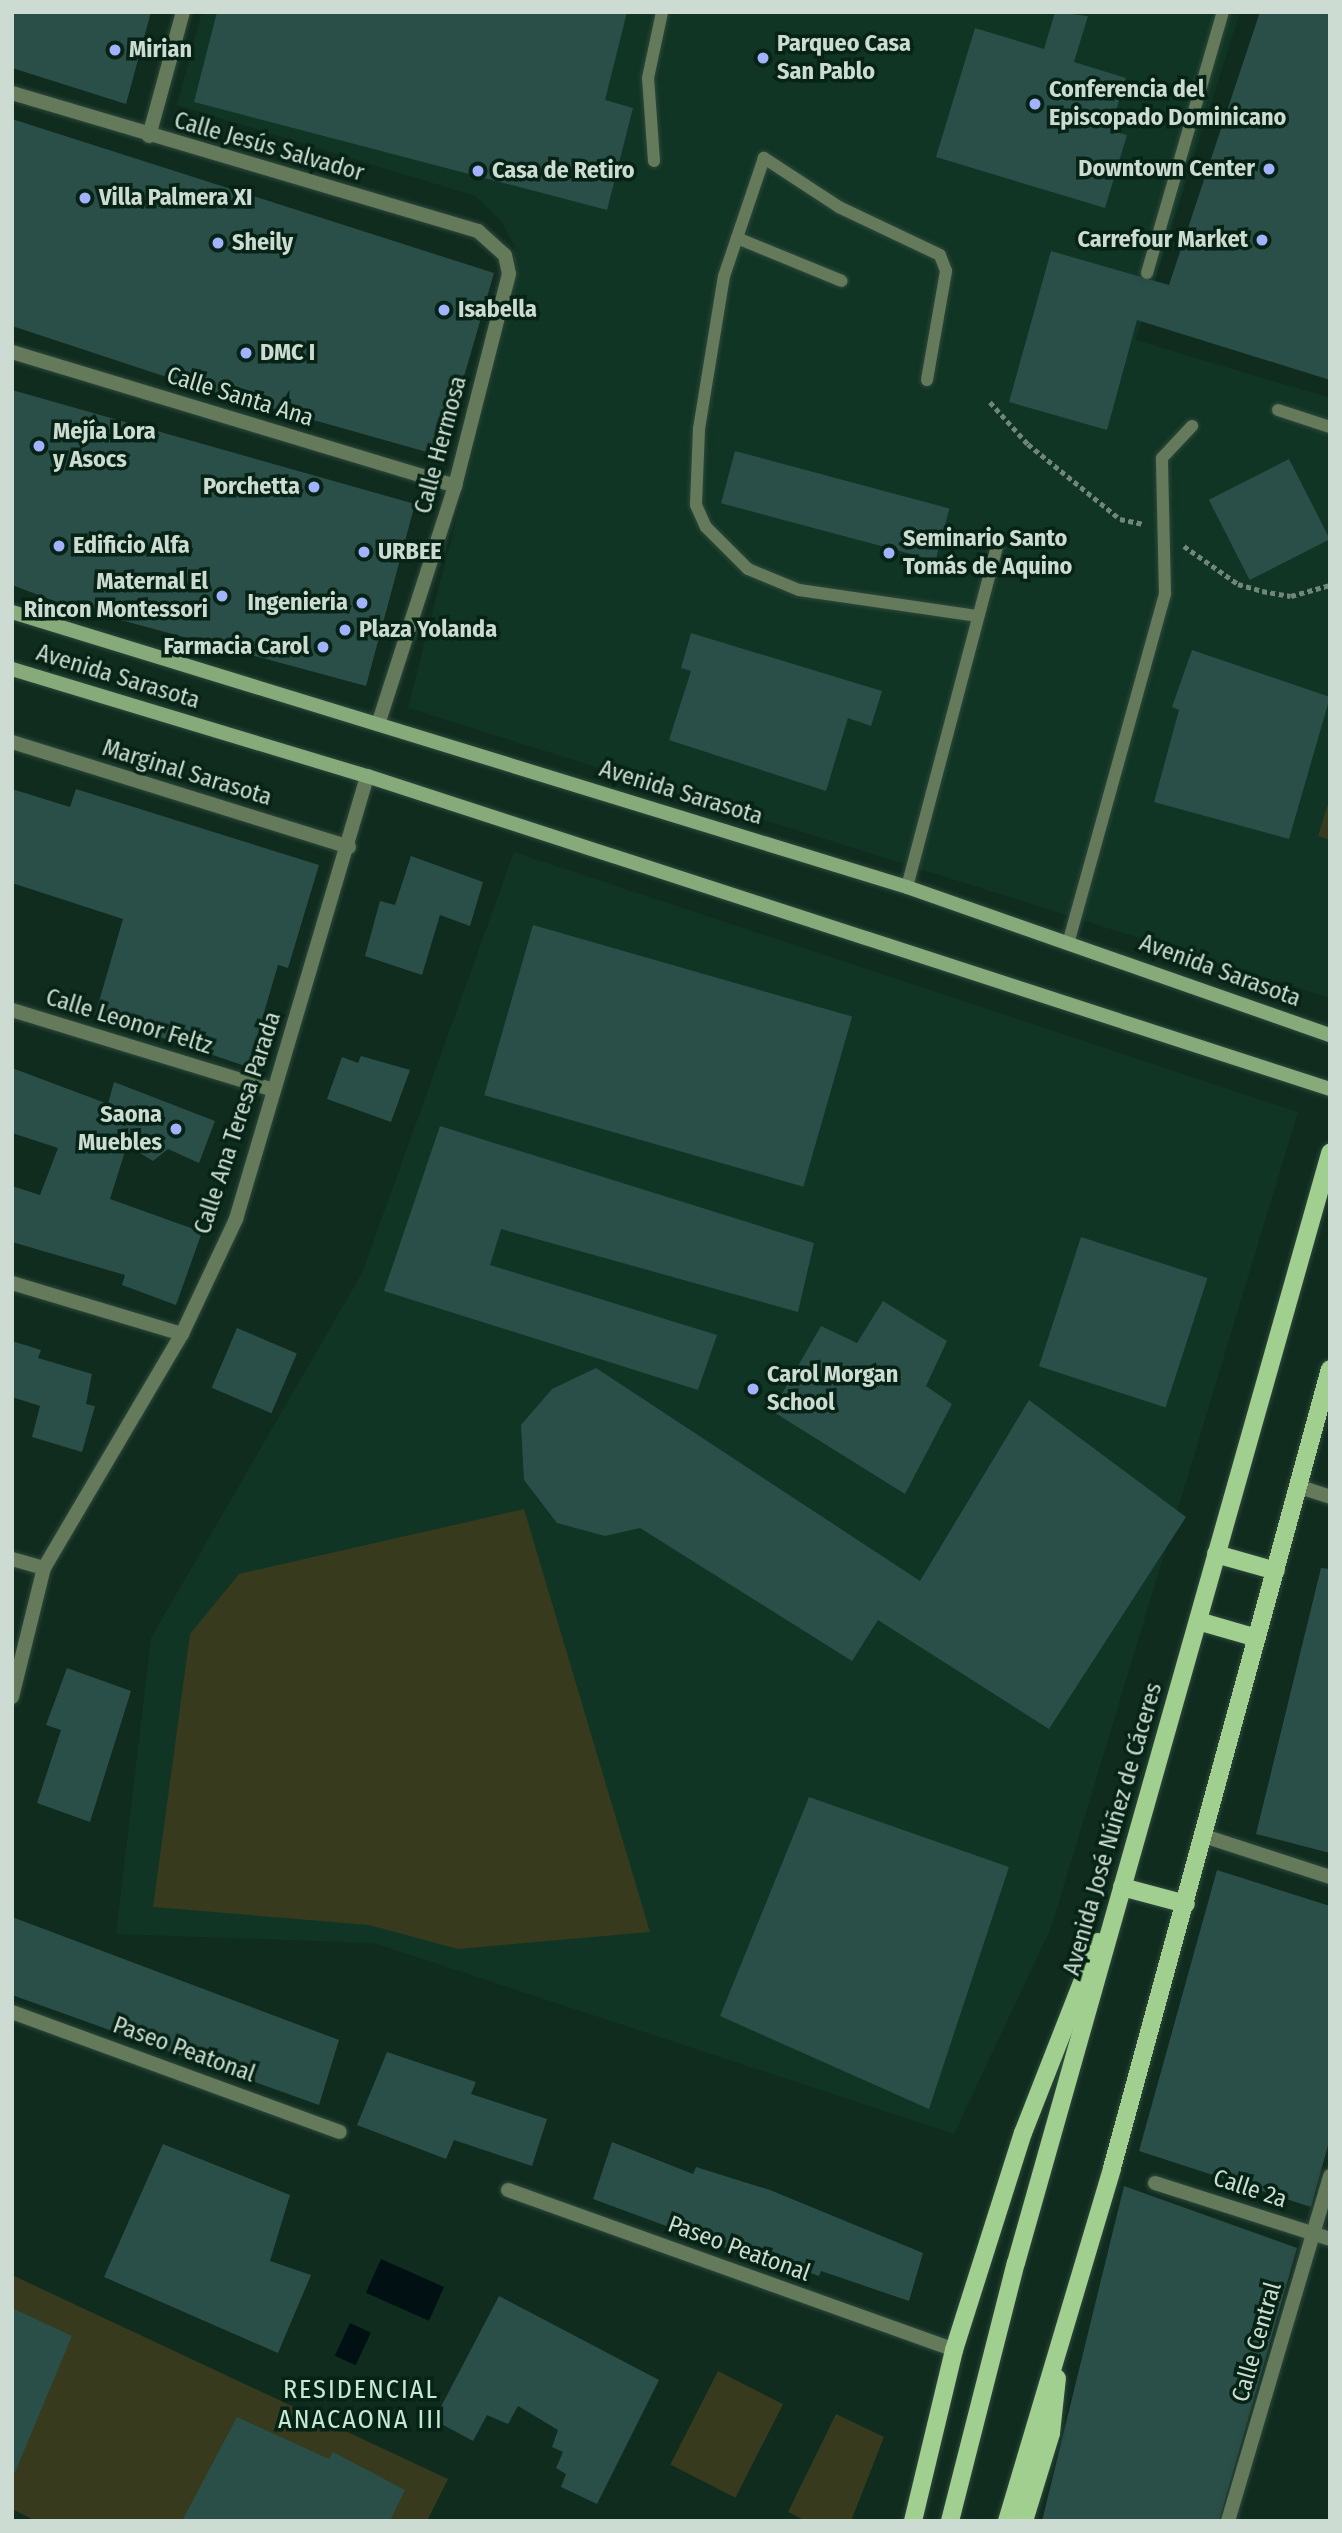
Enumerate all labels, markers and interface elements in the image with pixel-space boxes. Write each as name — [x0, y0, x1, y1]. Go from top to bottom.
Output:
place label: Parqueo Casa San Pablo — [777, 30, 911, 86]
place label: Mirian — [129, 36, 192, 64]
marker: Mirian — [107, 42, 123, 58]
marker: Parqueo Casa San Pablo — [755, 50, 771, 66]
place label: Conferencia del Episcopado Dominicano — [1049, 76, 1286, 132]
marker: Conferencia del Episcopado Dominicano — [1027, 96, 1043, 112]
street label: Calle Jesús Salvador — [171, 106, 367, 188]
place label: Downtown Center — [1078, 155, 1255, 183]
place label: Casa de Retiro — [492, 157, 635, 185]
marker: Downtown Center — [1261, 161, 1277, 177]
marker: Casa de Retiro — [470, 163, 486, 179]
place label: Villa Palmera XI — [99, 184, 253, 212]
marker: Villa Palmera XI — [77, 190, 93, 206]
place label: Carrefour Market — [1077, 226, 1248, 254]
place label: Sheily — [232, 229, 293, 257]
marker: Carrefour Market — [1254, 232, 1270, 248]
marker: Sheily — [210, 235, 226, 251]
place label: Isabella — [458, 296, 537, 324]
marker: Isabella — [436, 302, 452, 318]
place label: DMC I — [260, 339, 315, 367]
marker: DMC I — [238, 345, 254, 361]
street label: Calle Santa Ana — [163, 361, 317, 433]
street label: Calle Hermosa — [409, 373, 473, 517]
place label: Mejía Lora y Asocs — [53, 418, 156, 474]
marker: Mejía Lora y Asocs — [31, 438, 47, 454]
place label: Porchetta — [203, 473, 300, 501]
marker: Porchetta — [306, 479, 322, 495]
place label: Seminario Santo Tomás de Aquino — [903, 525, 1072, 581]
place label: Edificio Alfa — [73, 532, 190, 560]
marker: Edificio Alfa — [51, 538, 67, 554]
place label: URBEE — [378, 538, 442, 566]
marker: URBEE — [356, 544, 372, 560]
marker: Seminario Santo Tomás de Aquino — [881, 545, 897, 561]
place label: Maternal El Rincon Montessori — [24, 568, 208, 624]
marker: Maternal El Rincon Montessori — [214, 588, 230, 604]
place label: Ingenieria — [248, 589, 348, 617]
marker: Ingenieria — [354, 595, 370, 611]
place label: Plaza Yolanda — [359, 616, 497, 644]
marker: Plaza Yolanda — [337, 622, 353, 638]
place label: Farmacia Carol — [164, 633, 309, 661]
street label: Avenida Sarasota — [33, 638, 203, 716]
marker: Farmacia Carol — [315, 639, 331, 655]
street label: Marginal Sarasota — [99, 734, 275, 812]
street label: Avenida Sarasota — [596, 754, 766, 832]
street label: Avenida Sarasota — [1136, 929, 1304, 1013]
street label: Calle Leonor Feltz — [42, 983, 216, 1061]
street label: Calle Ana Teresa Parada — [188, 1008, 288, 1238]
place label: Saona Muebles — [78, 1101, 162, 1157]
marker: Saona Muebles — [168, 1121, 184, 1137]
place label: Carol Morgan School — [767, 1361, 898, 1417]
marker: Carol Morgan School — [745, 1381, 761, 1397]
street label: Avenida José Núñez de Cáceres — [1057, 1679, 1169, 1979]
street label: Paseo Peatonal — [109, 2011, 259, 2089]
street label: Calle 2a — [1210, 2164, 1290, 2214]
street label: Paseo Peatonal — [664, 2210, 814, 2288]
street label: Calle Central — [1226, 2279, 1288, 2405]
district label: RESIDENCIAL ANACAONA III — [280, 2374, 442, 2436]

